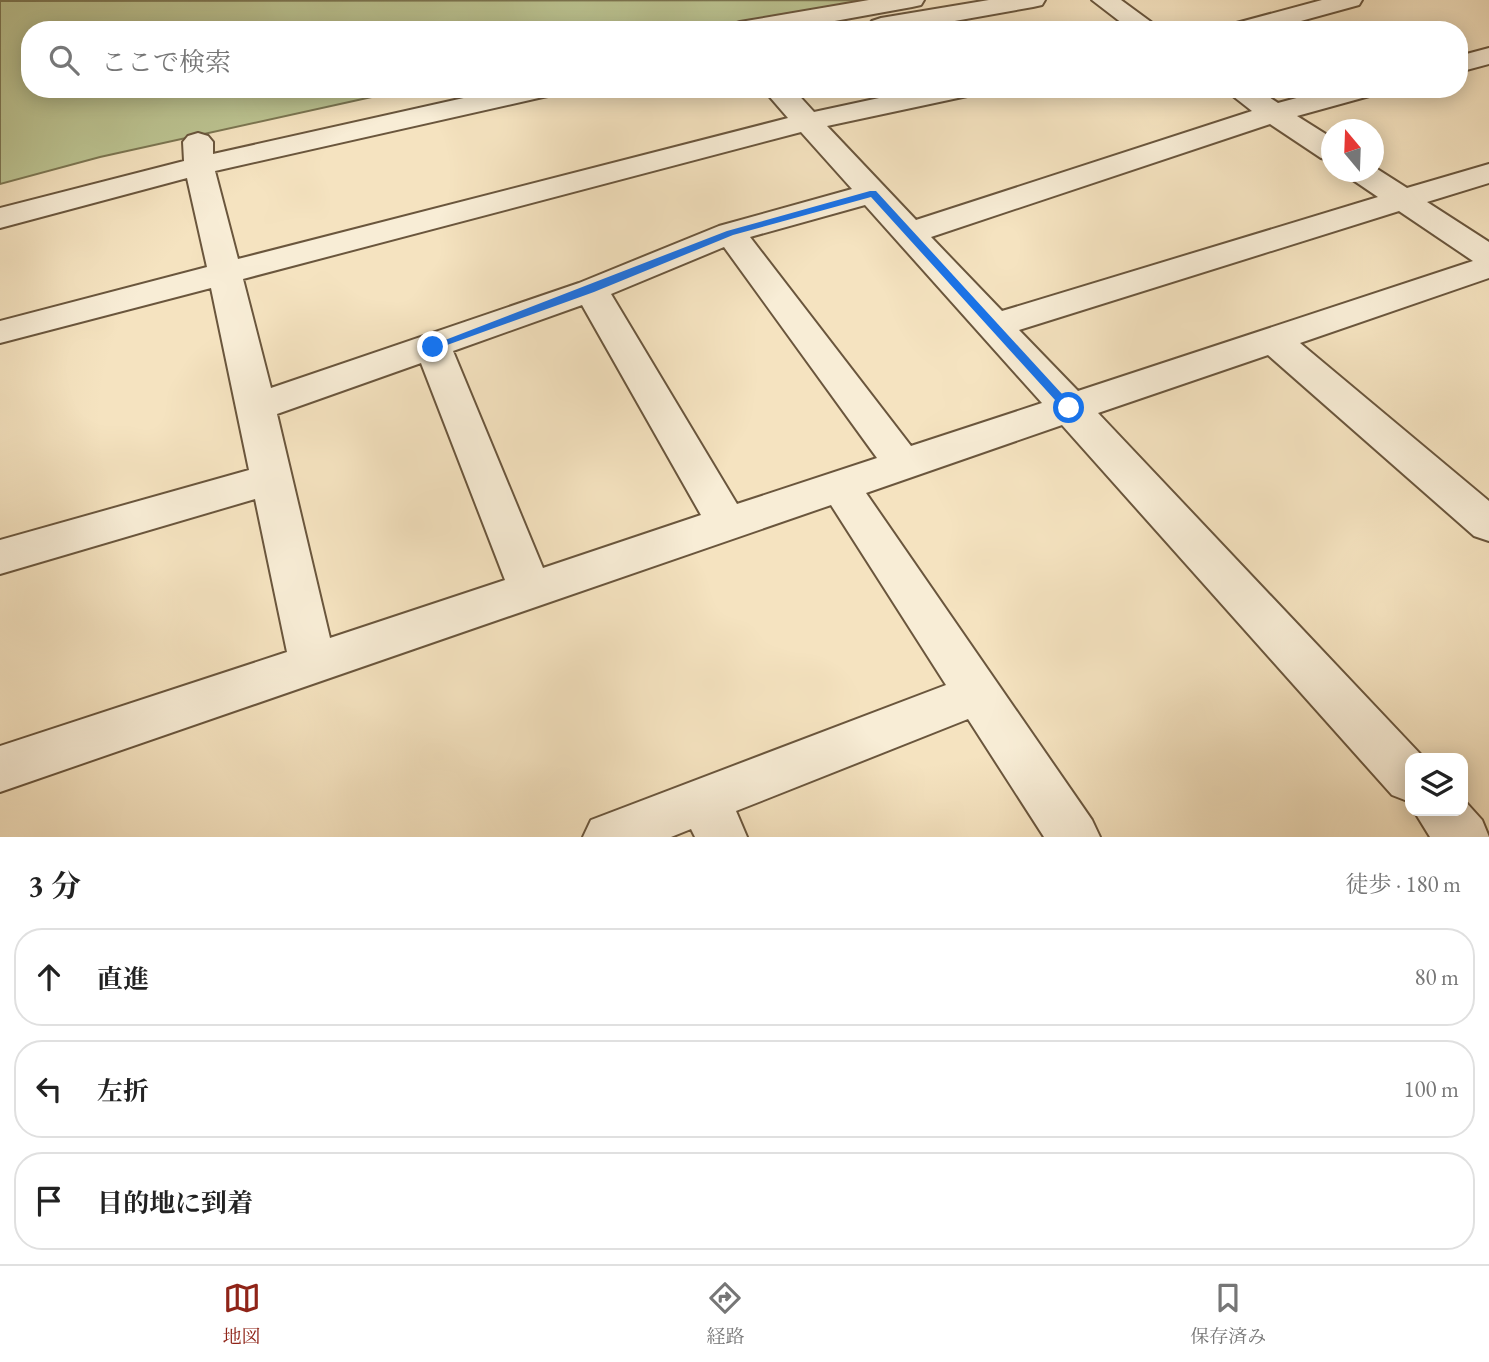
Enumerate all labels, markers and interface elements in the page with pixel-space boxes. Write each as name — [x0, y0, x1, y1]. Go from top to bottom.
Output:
search box — [21, 21, 1468, 98]
icon: search — [45, 41, 83, 79]
text: ここで検索 — [101, 45, 231, 79]
north arrow — [1321, 119, 1384, 182]
route end — [417, 331, 448, 362]
route start — [1053, 392, 1084, 423]
map controls — [1405, 753, 1468, 816]
button: layers — [1405, 753, 1468, 816]
text: 3 分 — [28, 866, 81, 905]
text: 徒歩 · 180 m — [1346, 869, 1461, 899]
icon: ahead — [30, 958, 68, 996]
text: 直進 — [97, 962, 149, 996]
text: 80 m — [1414, 962, 1459, 992]
icon: left — [30, 1070, 68, 1108]
text: 左折 — [97, 1074, 149, 1108]
text: 100 m — [1403, 1074, 1459, 1104]
icon: arrive — [30, 1182, 68, 1220]
text: 目的地に到着 — [97, 1186, 253, 1220]
tab: 地図 — [223, 1279, 261, 1349]
tab: 経路 — [706, 1279, 744, 1349]
tab: 保存済み — [1190, 1279, 1266, 1349]

